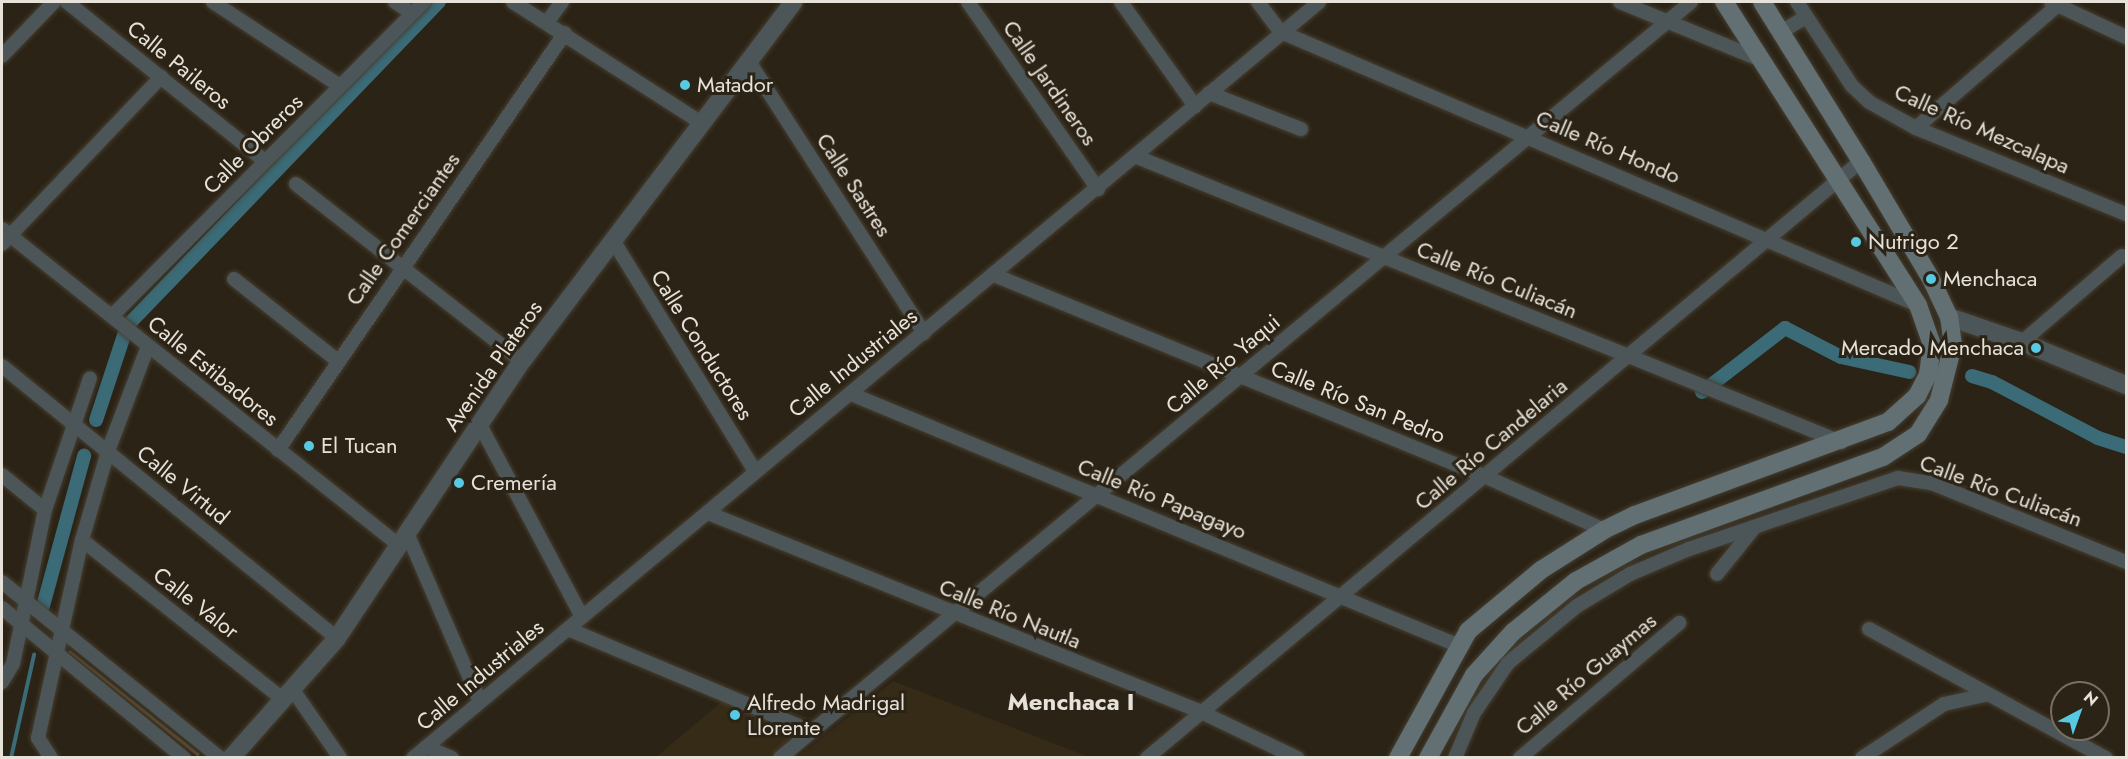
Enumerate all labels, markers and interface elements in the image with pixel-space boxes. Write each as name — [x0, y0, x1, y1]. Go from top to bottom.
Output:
street label: Calle Paileros — [122, 15, 236, 115]
street label: Calle Jardineros — [997, 15, 1103, 151]
place label: Matador — [697, 72, 773, 98]
marker: Matador — [678, 78, 692, 92]
street label: Calle Río Mezcalapa — [1890, 79, 2074, 179]
street label: Calle Obreros — [198, 89, 308, 199]
street label: Calle Río Hondo — [1532, 105, 1684, 189]
street label: Calle Sastres — [811, 128, 897, 242]
street label: Calle Comerciantes — [340, 148, 466, 310]
place label: Nutrigo 2 — [1868, 229, 1959, 255]
marker: Nutrigo 2 — [1849, 235, 1863, 249]
street label: Calle Río Culiacán — [1413, 236, 1581, 324]
street label: Calle Conductores — [645, 265, 759, 425]
place label: Menchaca — [1943, 266, 2037, 292]
marker: Menchaca — [1924, 272, 1938, 286]
street label: Avenida Plateros — [438, 296, 548, 436]
street label: Calle Industriales — [783, 303, 923, 423]
street label: Calle Río Yaqui — [1161, 309, 1285, 419]
street label: Calle Estibadores — [142, 310, 284, 432]
place label: Mercado Menchaca — [1841, 335, 2024, 361]
marker: Mercado Menchaca — [2029, 341, 2043, 355]
street label: Calle Río San Pedro — [1267, 355, 1449, 449]
street label: Calle Río Candelaria — [1409, 373, 1573, 515]
place label: El Tucan — [321, 433, 397, 459]
marker: El Tucan — [302, 439, 316, 453]
street label: Calle Virtud — [132, 440, 234, 530]
street label: Calle Río Culiacán — [1916, 449, 2086, 533]
street label: Calle Río Papagayo — [1074, 453, 1250, 545]
place label: Cremería — [471, 470, 557, 496]
marker: Cremería — [452, 476, 466, 490]
street label: Calle Valor — [148, 561, 244, 645]
street label: Calle Río Nautla — [935, 574, 1085, 654]
street label: Calle Río Guaymas — [1510, 607, 1662, 741]
street label: Calle Industriales — [411, 614, 549, 736]
north arrow — [2050, 681, 2110, 741]
text: N — [2078, 686, 2103, 711]
district label: Menchaca I — [1007, 688, 1135, 716]
place label: Alfredo Madrigal Llorente — [747, 689, 905, 740]
marker: Alfredo Madrigal Llorente — [728, 708, 742, 722]

